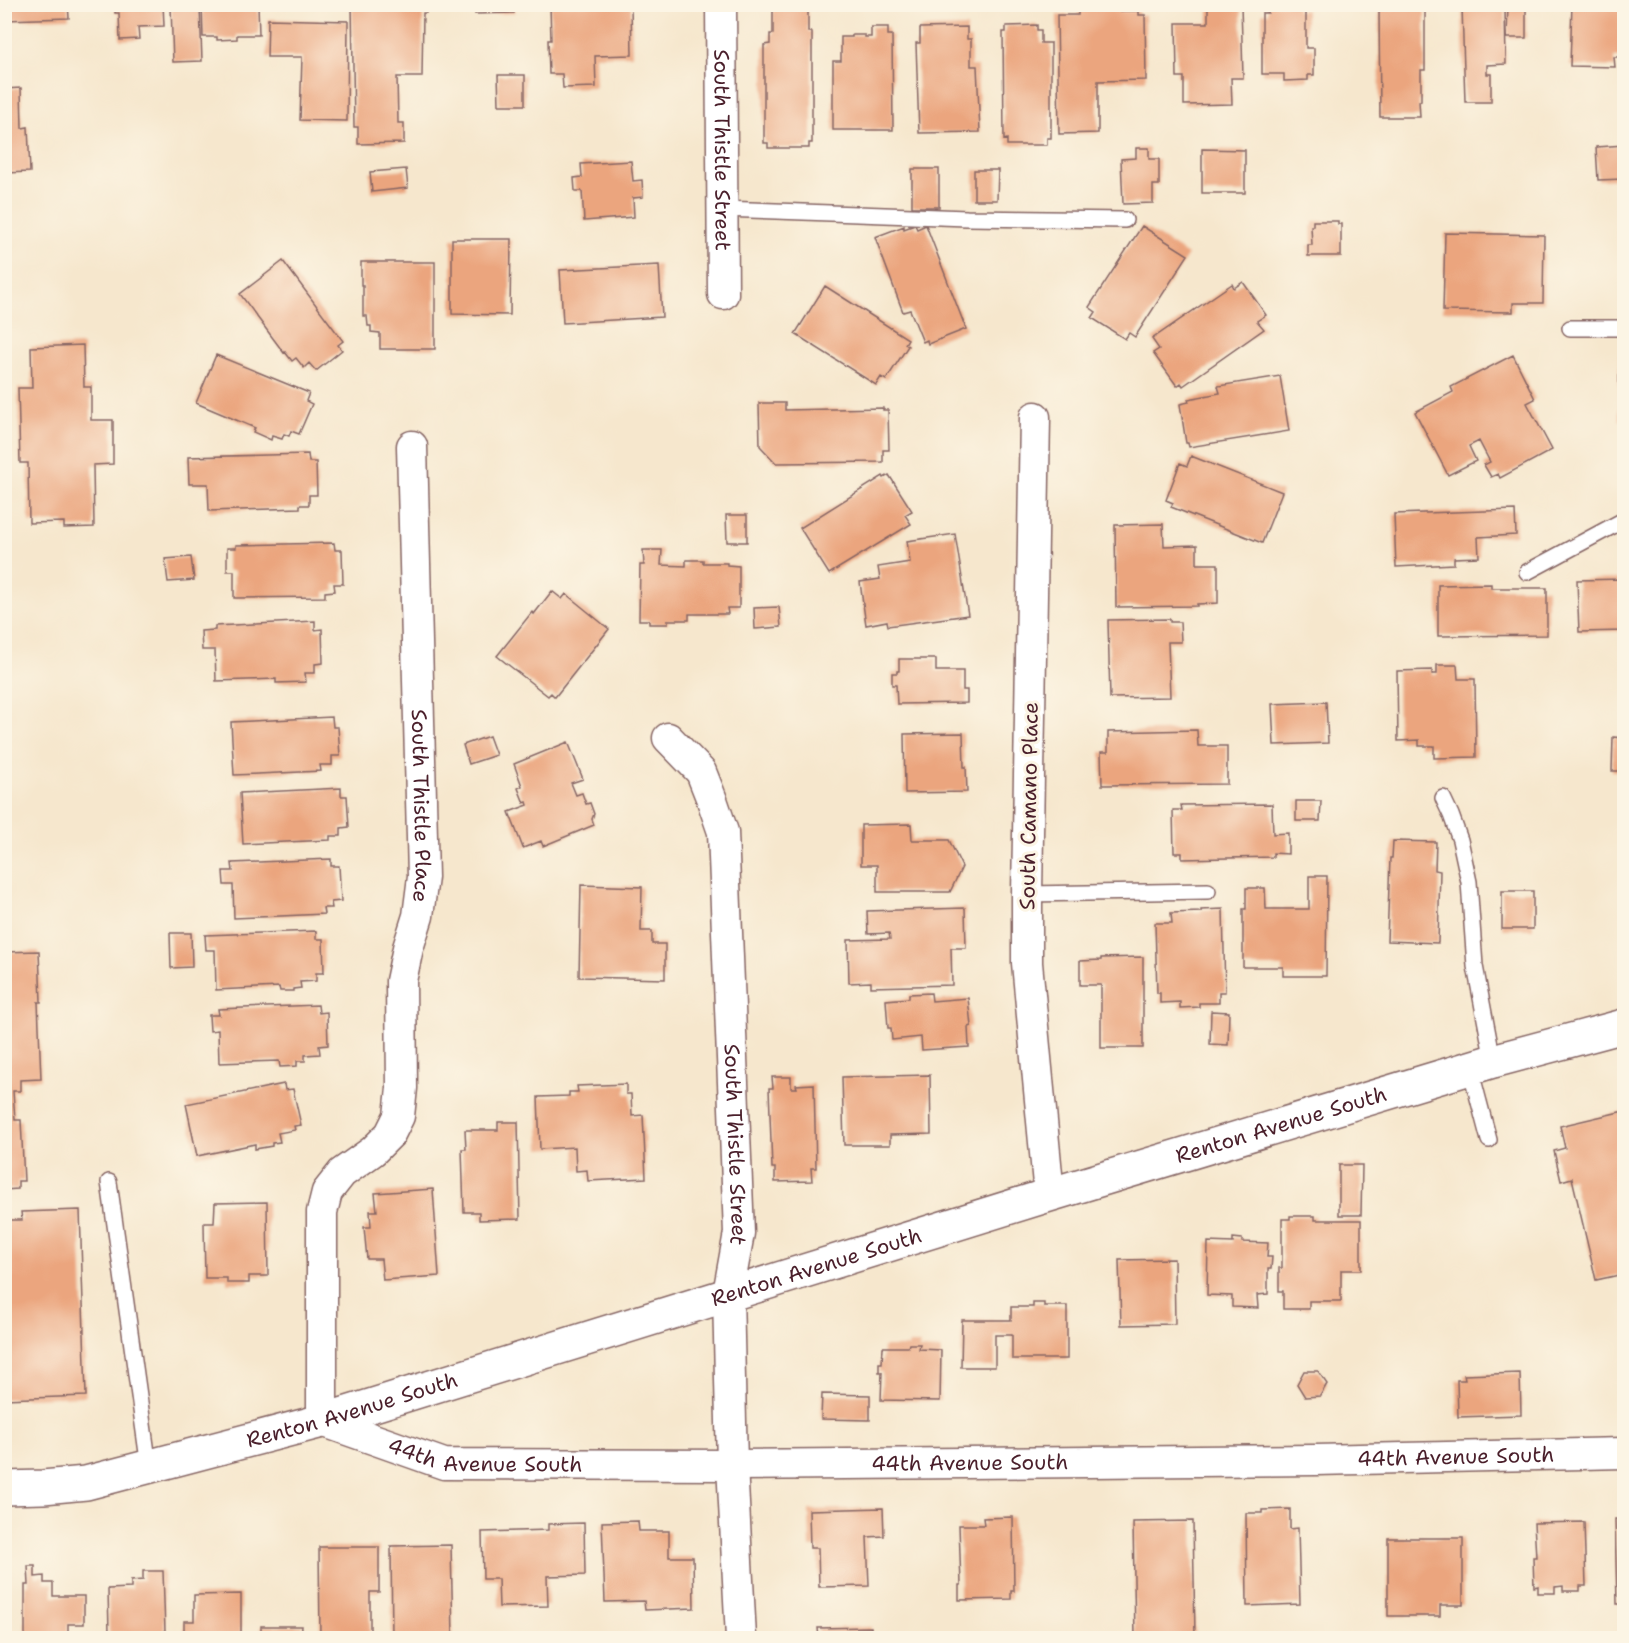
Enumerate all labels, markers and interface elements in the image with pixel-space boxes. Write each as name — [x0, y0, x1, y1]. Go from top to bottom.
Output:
street label: South Thistle Street — [707, 49, 737, 251]
street label: South Camano Place — [1013, 702, 1045, 910]
street label: South Thistle Place — [405, 709, 437, 904]
street label: South Thistle Street — [717, 1043, 753, 1248]
street label: Renton Avenue South — [1172, 1080, 1390, 1170]
street label: Renton Avenue South — [708, 1221, 925, 1313]
street label: Renton Avenue South — [243, 1366, 461, 1454]
street label: 44th Avenue South — [384, 1431, 582, 1478]
street label: 44th Avenue South — [1357, 1441, 1555, 1473]
street label: 44th Avenue South — [871, 1448, 1068, 1478]

